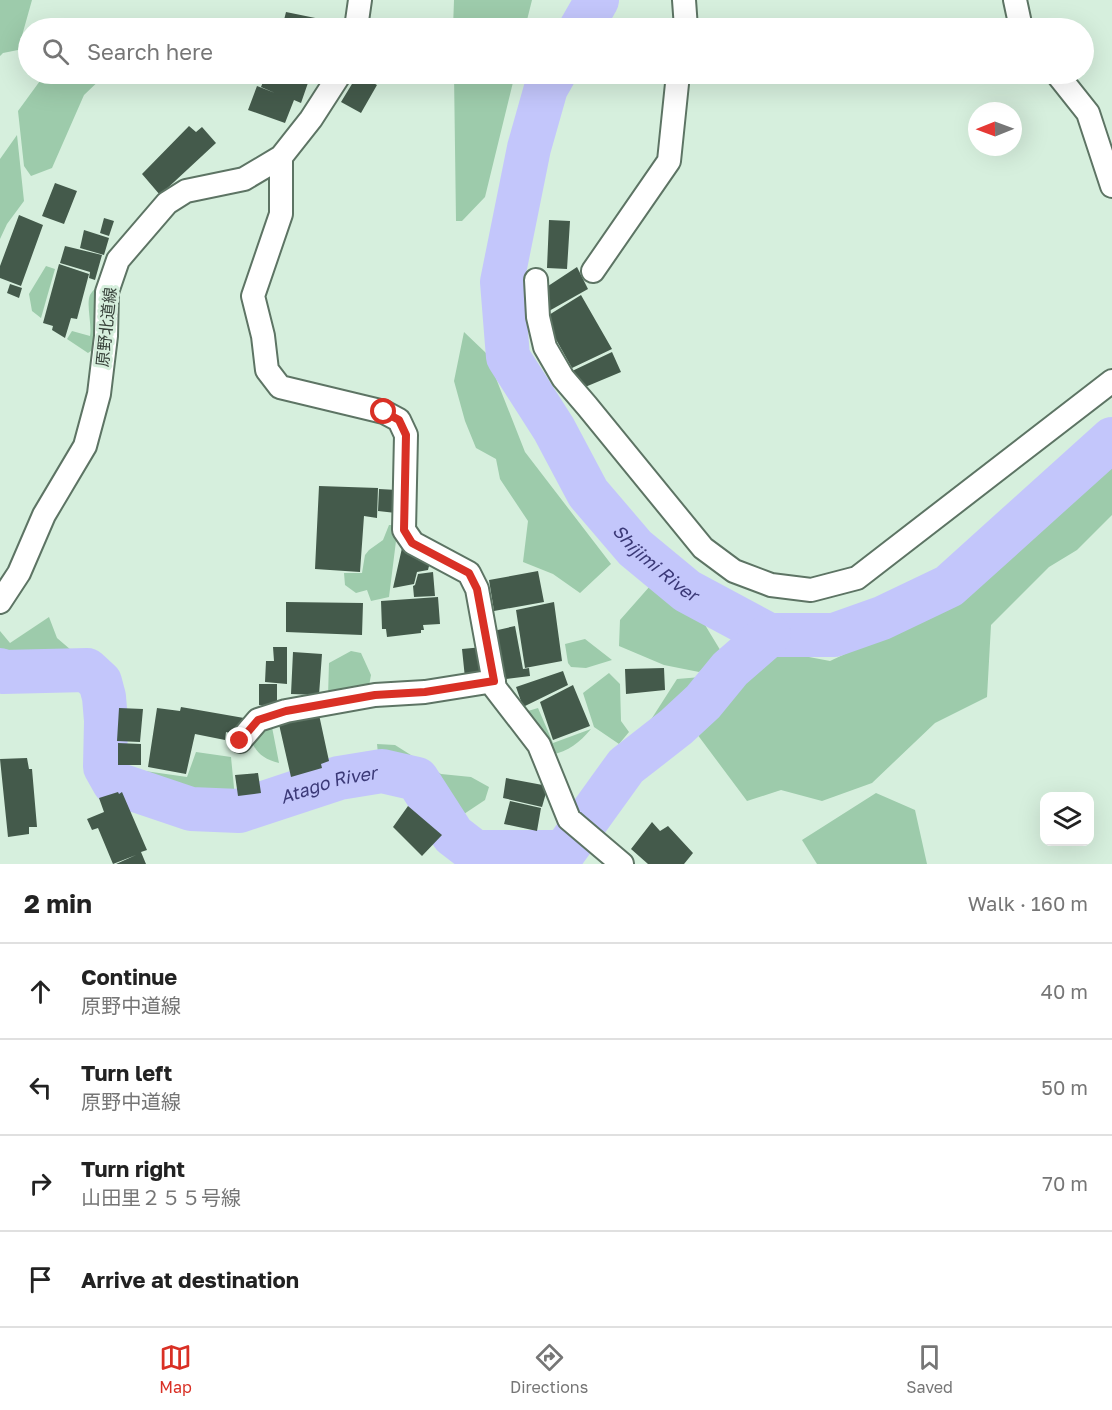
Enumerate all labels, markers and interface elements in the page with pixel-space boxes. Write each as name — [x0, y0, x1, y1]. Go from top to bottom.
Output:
search box — [18, 18, 1094, 84]
icon: search — [39, 35, 72, 68]
text: Search here — [87, 38, 213, 65]
north arrow — [968, 102, 1022, 156]
street label: 原野北道線 — [92, 286, 120, 368]
route start — [370, 398, 396, 424]
water label: Shijimi River — [608, 520, 705, 607]
route end — [226, 727, 252, 753]
water label: Atago River — [277, 761, 381, 808]
map controls — [1040, 792, 1094, 846]
button: layers — [1040, 792, 1094, 846]
text: 2 min — [24, 888, 92, 919]
text: Walk · 160 m — [968, 891, 1088, 915]
text: Continue — [81, 963, 177, 990]
icon: ahead — [24, 975, 57, 1008]
text: 40 m — [1041, 979, 1088, 1003]
text: 原野中道線 — [81, 993, 181, 1017]
text: Turn left — [81, 1059, 172, 1086]
icon: left — [24, 1071, 57, 1104]
text: 50 m — [1041, 1075, 1088, 1099]
text: 原野中道線 — [81, 1089, 181, 1113]
text: Turn right — [81, 1155, 185, 1182]
icon: right — [24, 1167, 57, 1200]
text: 70 m — [1042, 1171, 1088, 1195]
text: 山田里２５５号線 — [81, 1185, 241, 1209]
icon: arrive — [24, 1263, 57, 1296]
text: Arrive at destination — [81, 1266, 299, 1293]
tab: Map — [159, 1341, 192, 1397]
tab: Directions — [510, 1341, 588, 1397]
tab: Saved — [906, 1341, 953, 1397]

